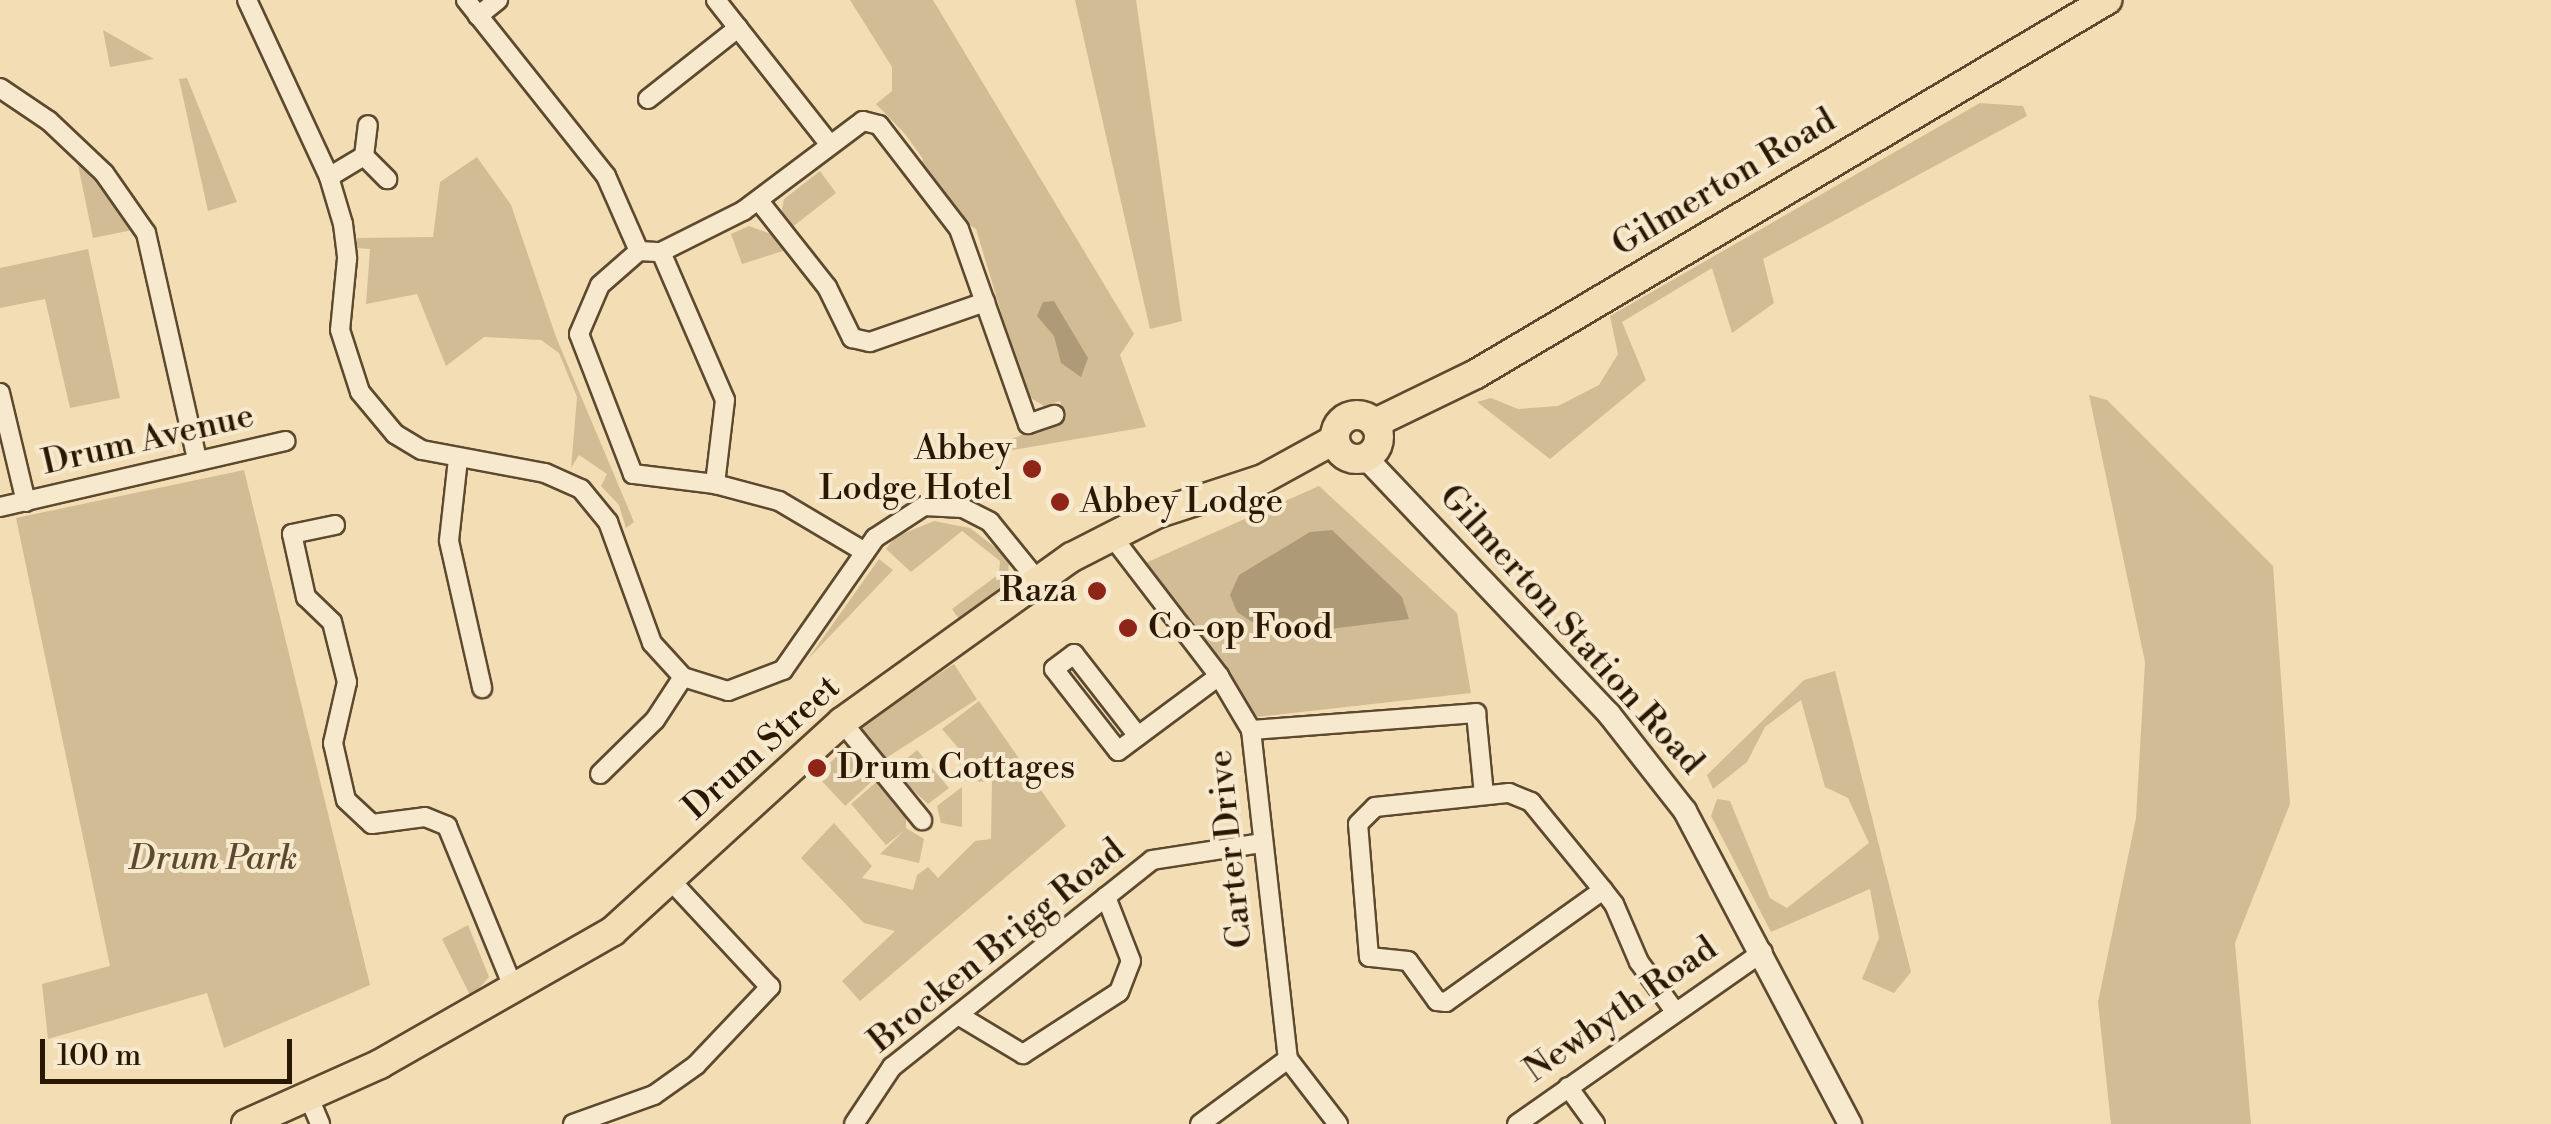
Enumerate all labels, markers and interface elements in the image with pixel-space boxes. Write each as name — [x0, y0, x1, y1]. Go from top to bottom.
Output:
street label: Gilmerton Road — [1605, 100, 1843, 266]
street label: Drum Avenue — [38, 395, 258, 485]
place label: Abbey Lodge Hotel — [819, 428, 1012, 510]
marker: Abbey Lodge Hotel — [1021, 458, 1043, 480]
street label: Gilmerton Station Road — [1430, 476, 1712, 784]
place label: Abbey Lodge — [1080, 481, 1283, 523]
marker: Abbey Lodge — [1049, 491, 1071, 513]
place label: Raza — [1000, 570, 1077, 612]
marker: Raza — [1086, 580, 1108, 602]
place label: Co-op Food — [1148, 607, 1332, 649]
marker: Co-op Food — [1117, 617, 1139, 639]
street label: Drum Street — [675, 667, 849, 829]
place label: Drum Cottages — [837, 747, 1075, 789]
street label: Carter Drive — [1200, 748, 1262, 950]
marker: Drum Cottages — [806, 757, 828, 779]
street label: Brocken Brigg Road — [861, 830, 1133, 1062]
park label: Drum Park — [129, 838, 297, 880]
street label: Newbyth Road — [1516, 928, 1726, 1092]
scale bar — [45, 1019, 298, 1081]
text: 100 m — [57, 1037, 141, 1075]

